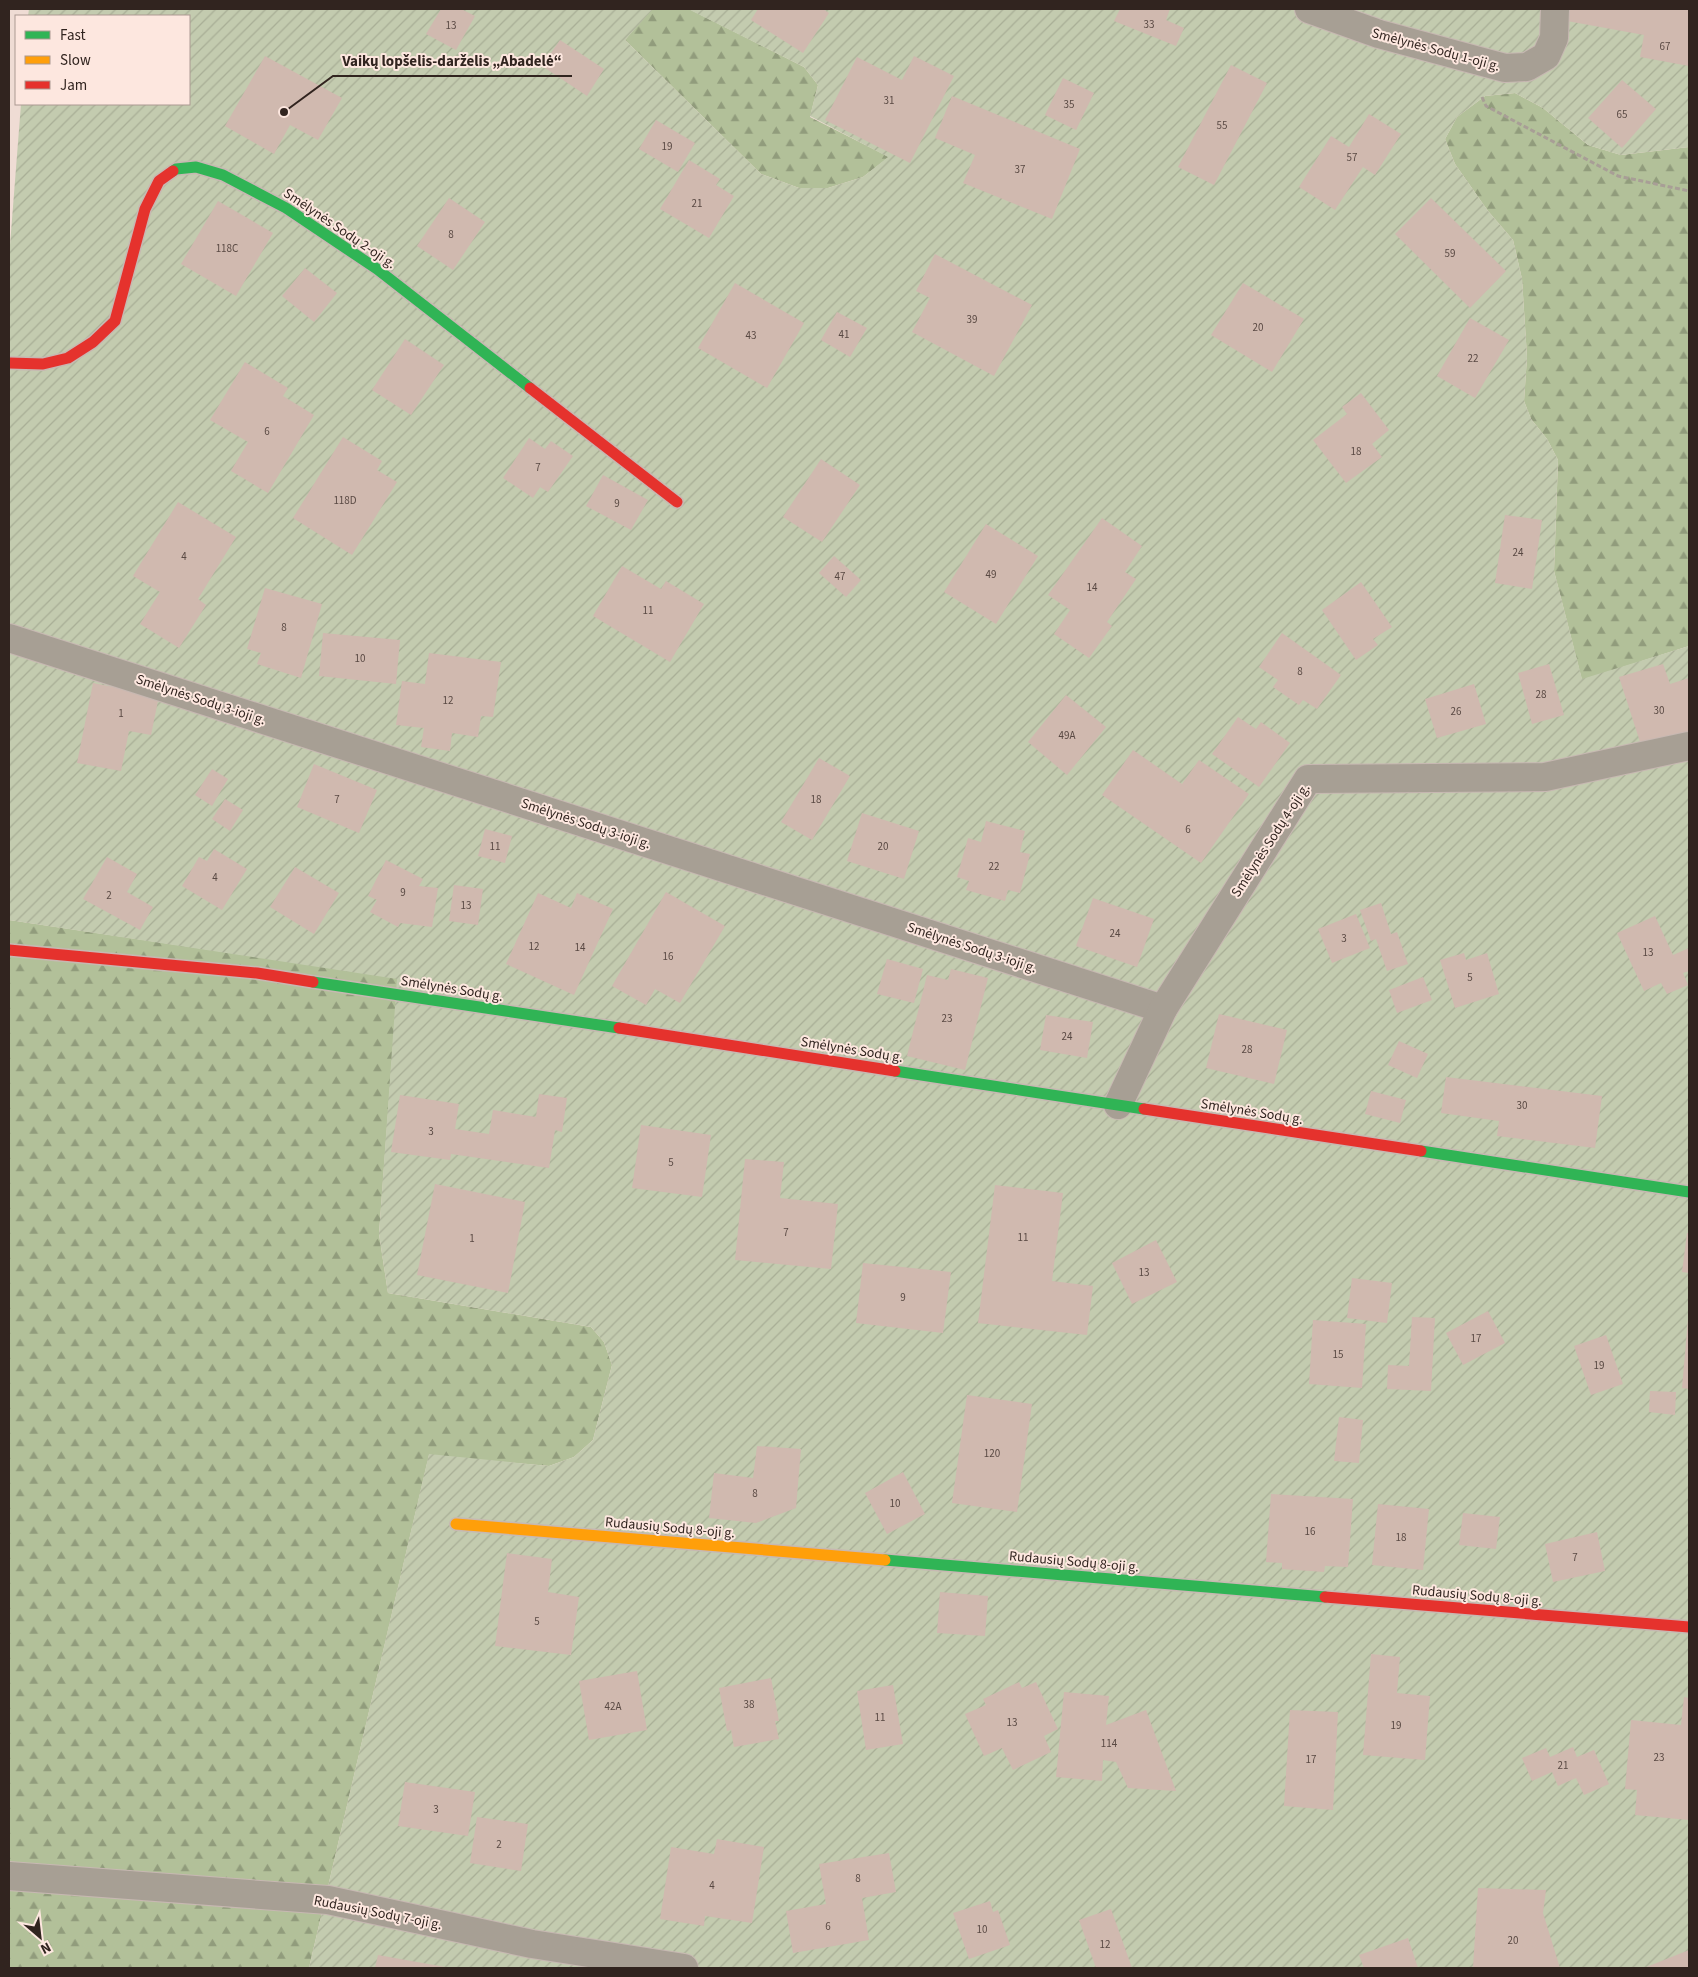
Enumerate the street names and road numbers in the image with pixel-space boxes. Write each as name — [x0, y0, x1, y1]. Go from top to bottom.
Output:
street label: Smėlynės Sodų 1-oji g. — [1369, 23, 1502, 77]
street label: Smėlynės Sodų 2-oji g. — [279, 184, 400, 274]
street label: Smėlynės Sodų 3-ioji g. — [133, 670, 268, 730]
street label: Smėlynės Sodų 4-oji g. — [1227, 780, 1315, 901]
street label: Smėlynės Sodų 3-ioji g. — [518, 794, 653, 854]
street label: Smėlynės Sodų 3-ioji g. — [904, 918, 1039, 978]
street label: Smėlynės Sodų g. — [399, 971, 504, 1007]
street label: Smėlynės Sodų g. — [799, 1032, 904, 1068]
street label: Smėlynės Sodų g. — [1199, 1094, 1304, 1130]
street label: Rudausių Sodų 8-oji g. — [604, 1512, 736, 1544]
street label: Rudausių Sodų 8-oji g. — [1008, 1546, 1140, 1578]
street label: Rudausių Sodų 8-oji g. — [1411, 1580, 1543, 1612]
street label: Rudausių Sodų 7-oji g. — [312, 1891, 444, 1935]

